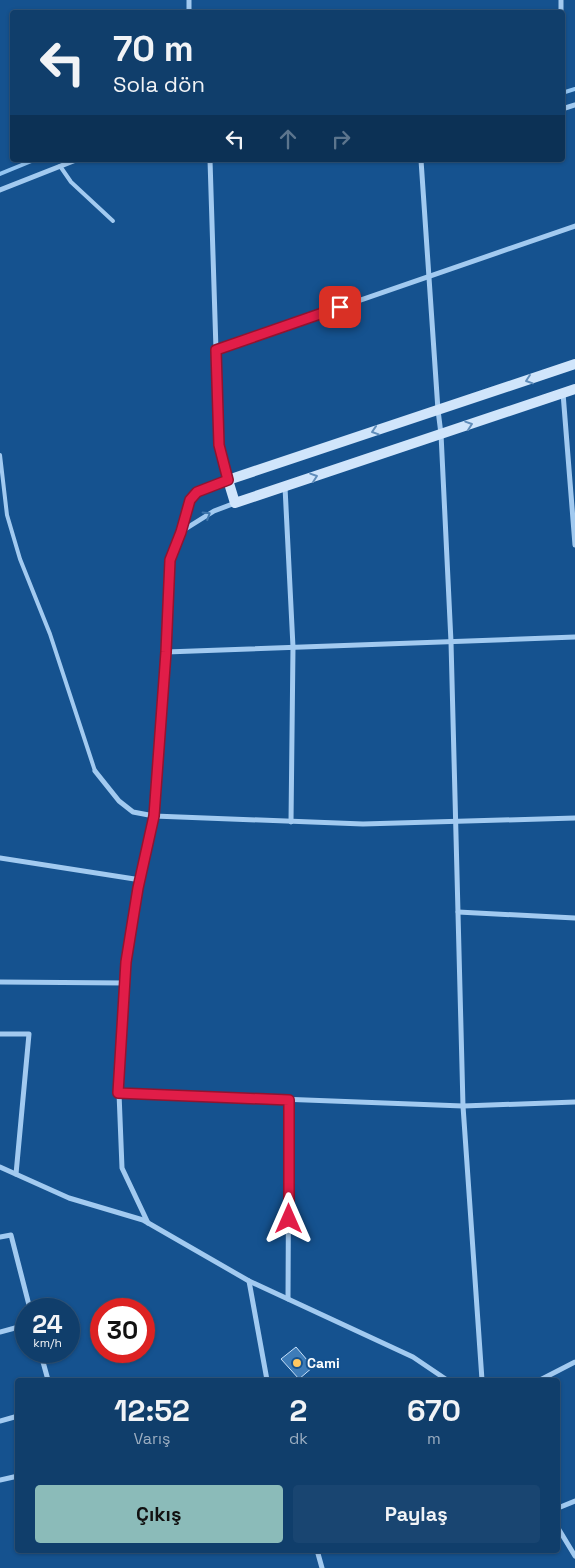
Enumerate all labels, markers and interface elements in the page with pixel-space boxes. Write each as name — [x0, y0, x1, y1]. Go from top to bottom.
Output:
text: 70 m — [113, 27, 194, 71]
icon: left — [30, 30, 95, 95]
text: Sola dön — [113, 70, 205, 98]
icon: left — [221, 125, 249, 153]
icon: ahead — [274, 125, 302, 153]
icon: right — [327, 125, 355, 153]
pin — [319, 286, 361, 328]
icon: arrive — [326, 293, 354, 321]
one-way arrow — [525, 374, 533, 384]
one-way arrow — [464, 421, 472, 431]
one-way arrow — [371, 425, 379, 435]
one-way arrow — [310, 473, 318, 483]
one-way arrow — [201, 512, 211, 521]
position arrow — [262, 1192, 314, 1244]
speed limit sign: 30 — [90, 1298, 155, 1363]
text: 24 — [32, 1308, 63, 1340]
text: km/h — [33, 1335, 62, 1351]
place label: Cami — [307, 1354, 340, 1372]
marker: Cami — [291, 1357, 303, 1369]
text: 12:52 — [114, 1391, 190, 1430]
text: 2 — [290, 1391, 307, 1430]
text: 670 — [407, 1391, 461, 1430]
text: Varış — [134, 1428, 170, 1449]
text: dk — [289, 1428, 308, 1449]
text: m — [427, 1428, 441, 1449]
button: Çıkış — [35, 1485, 283, 1543]
button: Paylaş — [293, 1485, 540, 1543]

